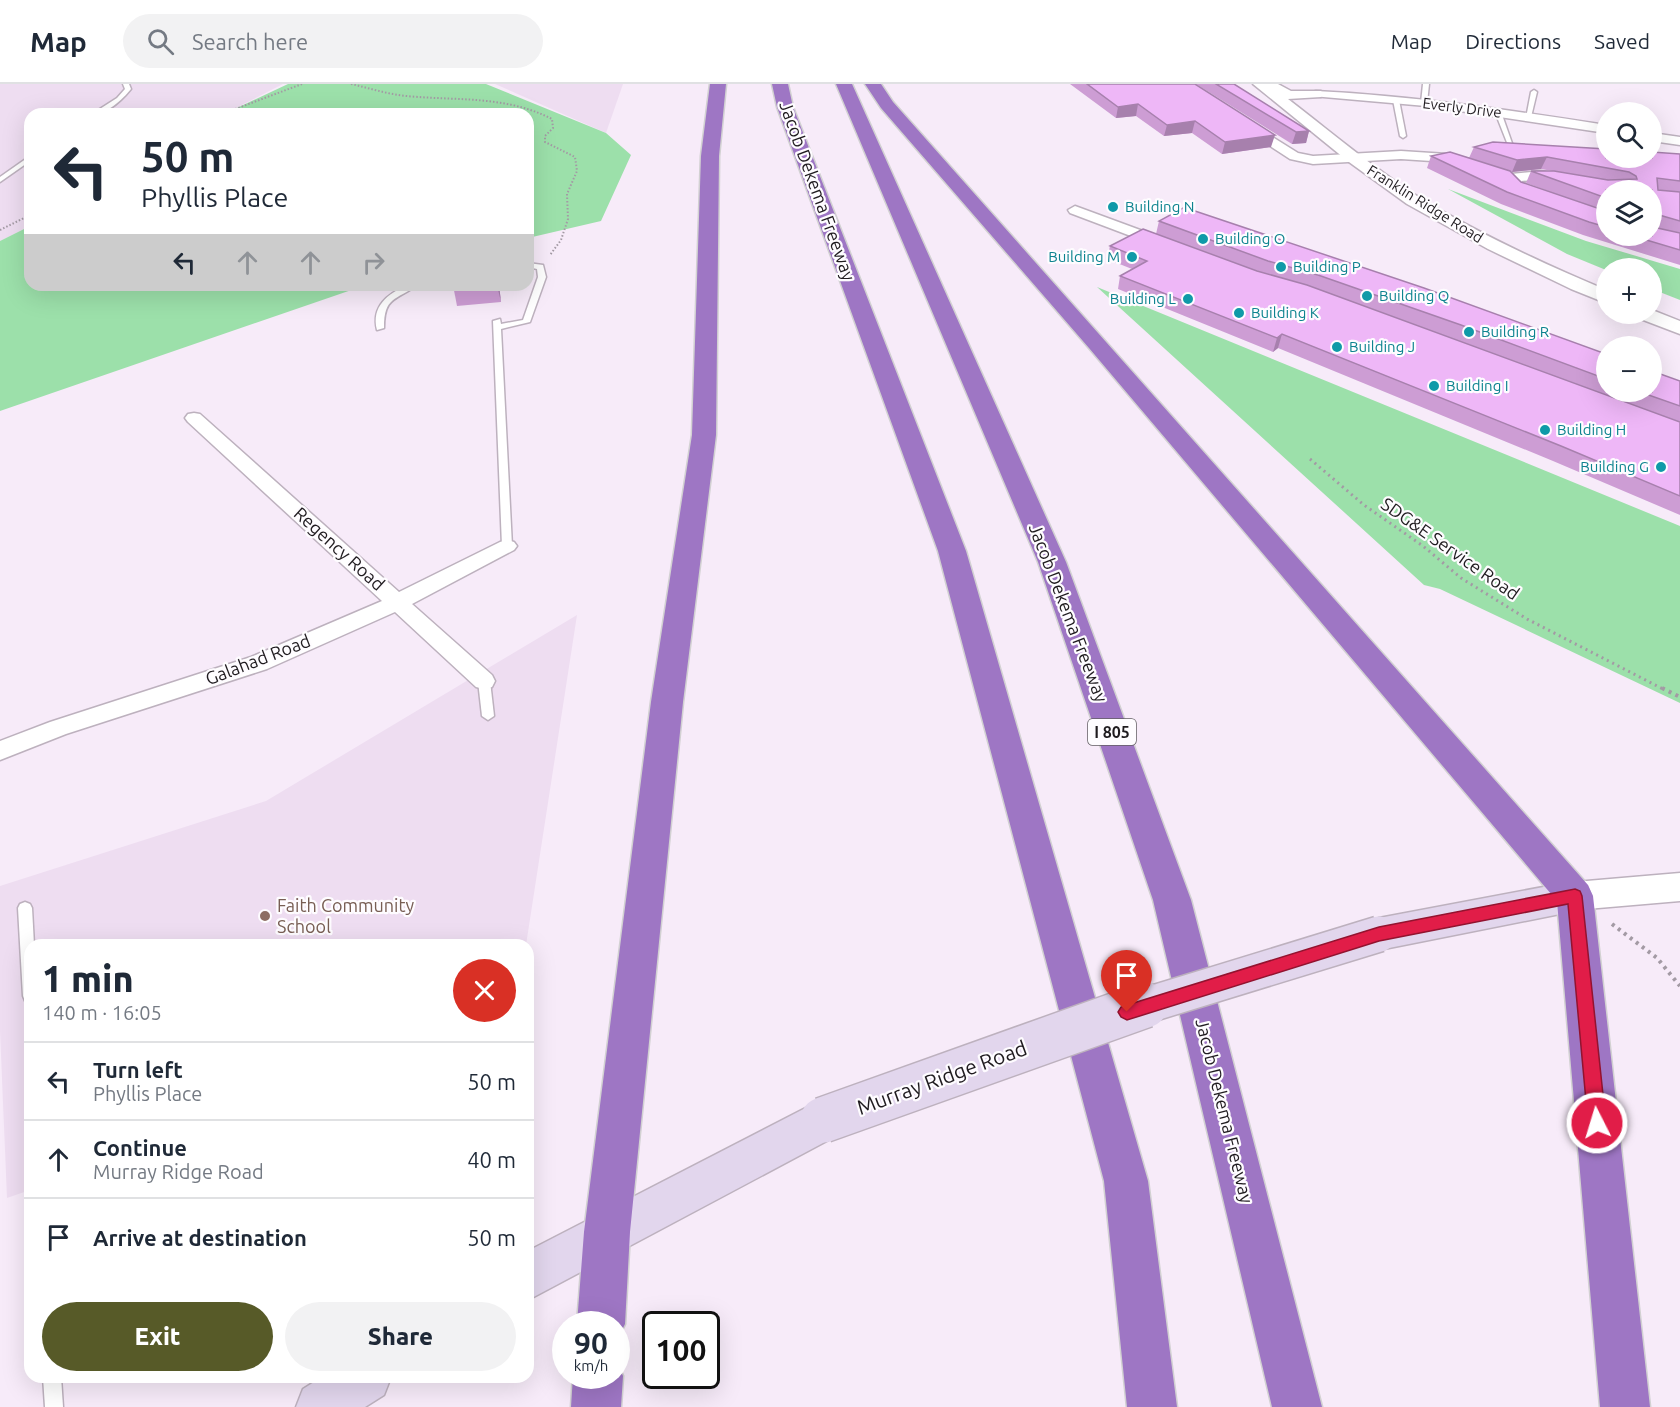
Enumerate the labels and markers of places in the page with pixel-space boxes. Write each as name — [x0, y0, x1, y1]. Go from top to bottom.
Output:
place label: Building N — [1125, 198, 1194, 215]
marker: Building N — [1106, 200, 1120, 214]
place label: Building O — [1215, 230, 1285, 247]
marker: Building O — [1196, 232, 1210, 246]
place label: Building M — [1048, 248, 1120, 265]
marker: Building M — [1125, 250, 1139, 264]
place label: Building P — [1293, 258, 1361, 275]
marker: Building P — [1274, 260, 1288, 274]
place label: Building Q — [1379, 287, 1449, 304]
marker: Building Q — [1360, 289, 1374, 303]
place label: Building L — [1110, 290, 1176, 307]
marker: Building L — [1181, 292, 1195, 306]
place label: Building K — [1251, 304, 1319, 321]
marker: Building K — [1232, 306, 1246, 320]
place label: Building R — [1481, 323, 1549, 340]
marker: Building R — [1462, 325, 1476, 339]
place label: Building J — [1349, 338, 1415, 355]
marker: Building J — [1330, 340, 1344, 354]
place label: Building I — [1446, 377, 1509, 394]
marker: Building I — [1427, 379, 1441, 393]
place label: Building H — [1557, 421, 1626, 438]
marker: Building H — [1538, 423, 1552, 437]
place label: Building G — [1580, 458, 1649, 475]
marker: Building G — [1654, 460, 1668, 474]
place label: Faith Community School — [277, 895, 415, 936]
marker: Faith Community School — [258, 909, 272, 923]
pin — [1101, 950, 1152, 1012]

